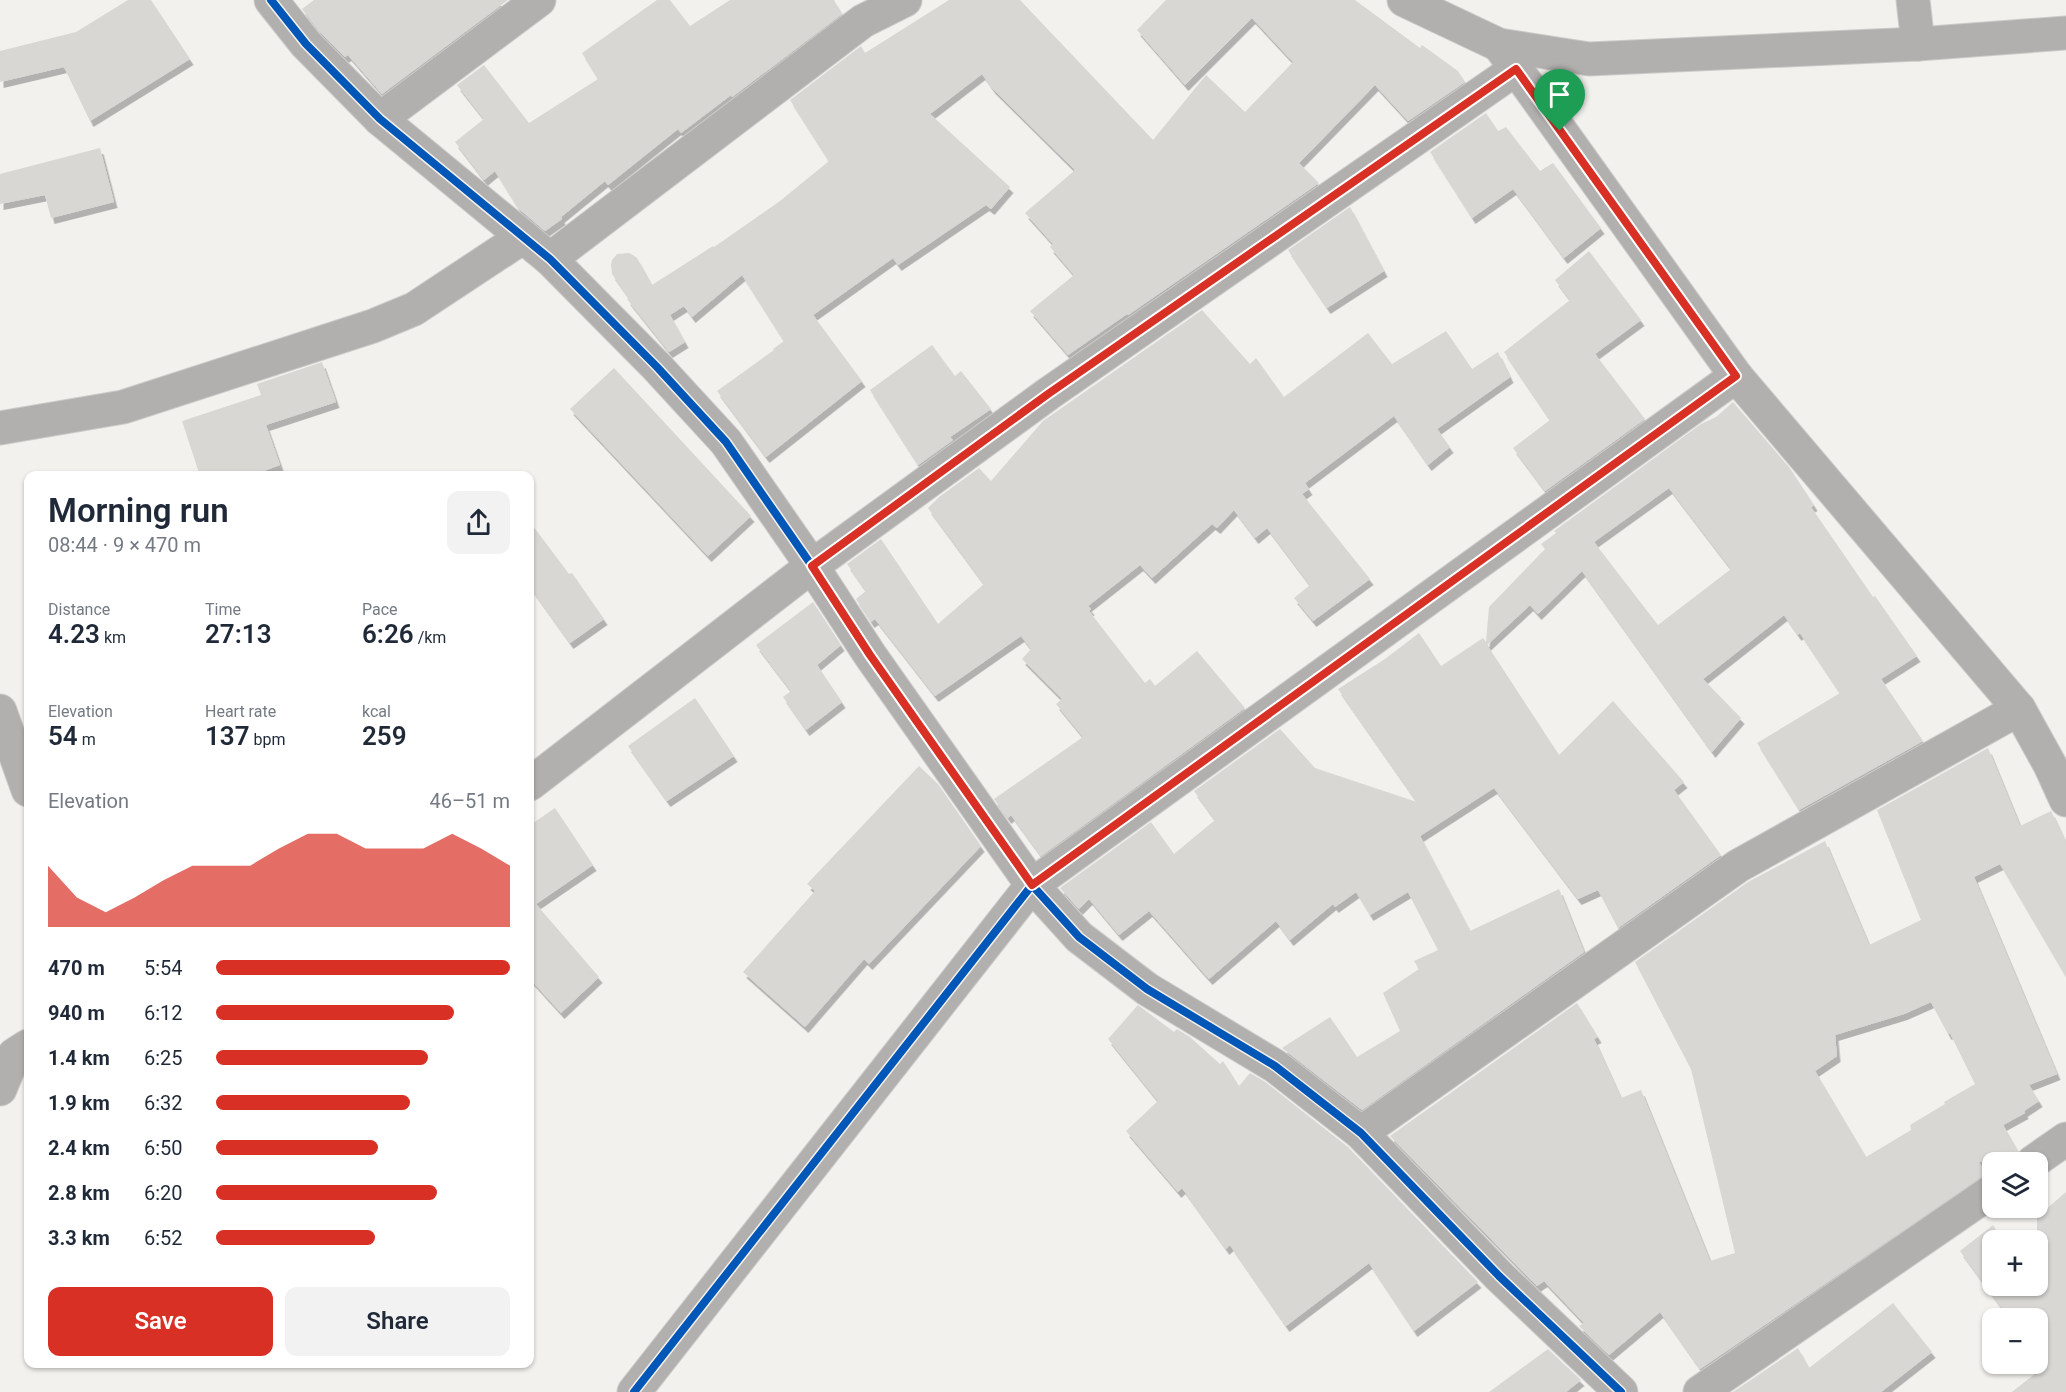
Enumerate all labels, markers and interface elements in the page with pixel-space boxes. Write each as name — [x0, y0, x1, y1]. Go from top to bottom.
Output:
pin — [1534, 69, 1585, 131]
icon: arrive — [1543, 78, 1576, 111]
text: Morning run — [48, 491, 229, 530]
button: share — [447, 491, 510, 554]
text: 08:44 · 9 × 470 m — [48, 533, 201, 557]
text: Distance — [48, 600, 110, 619]
text: Time — [205, 600, 241, 619]
text: Pace — [362, 600, 398, 619]
text: 4.23 — [48, 619, 100, 649]
text: 27:13 — [205, 619, 272, 649]
text: 6:26 — [362, 619, 414, 649]
text: km — [100, 628, 126, 647]
text: /km — [414, 628, 446, 647]
text: Elevation — [48, 702, 113, 721]
text: Heart rate — [205, 702, 276, 721]
text: kcal — [362, 702, 391, 721]
text: 54 — [48, 721, 78, 751]
text: 137 — [205, 721, 250, 751]
text: 259 — [362, 721, 407, 751]
text: m — [78, 730, 96, 749]
text: bpm — [250, 730, 286, 749]
text: Elevation — [48, 789, 129, 813]
text: 46–51 m — [429, 789, 510, 813]
text: 470 m — [48, 956, 105, 980]
text: 5:54 — [144, 956, 183, 980]
text: 940 m — [48, 1001, 105, 1025]
text: 6:12 — [144, 1001, 183, 1025]
text: 1.4 km — [48, 1046, 110, 1070]
text: 6:25 — [144, 1046, 183, 1070]
text: 1.9 km — [48, 1091, 110, 1115]
text: 6:32 — [144, 1091, 183, 1115]
text: 2.4 km — [48, 1136, 110, 1160]
text: 6:50 — [144, 1136, 183, 1160]
map controls — [1982, 1152, 2048, 1374]
button: layers — [1982, 1152, 2048, 1218]
text: 2.8 km — [48, 1181, 110, 1205]
text: 6:20 — [144, 1181, 183, 1205]
text: 3.3 km — [48, 1226, 110, 1250]
text: 6:52 — [144, 1226, 183, 1250]
button: + — [1982, 1230, 2048, 1296]
button: Save — [48, 1287, 273, 1356]
button: Share — [285, 1287, 510, 1356]
button: − — [1982, 1308, 2048, 1374]

